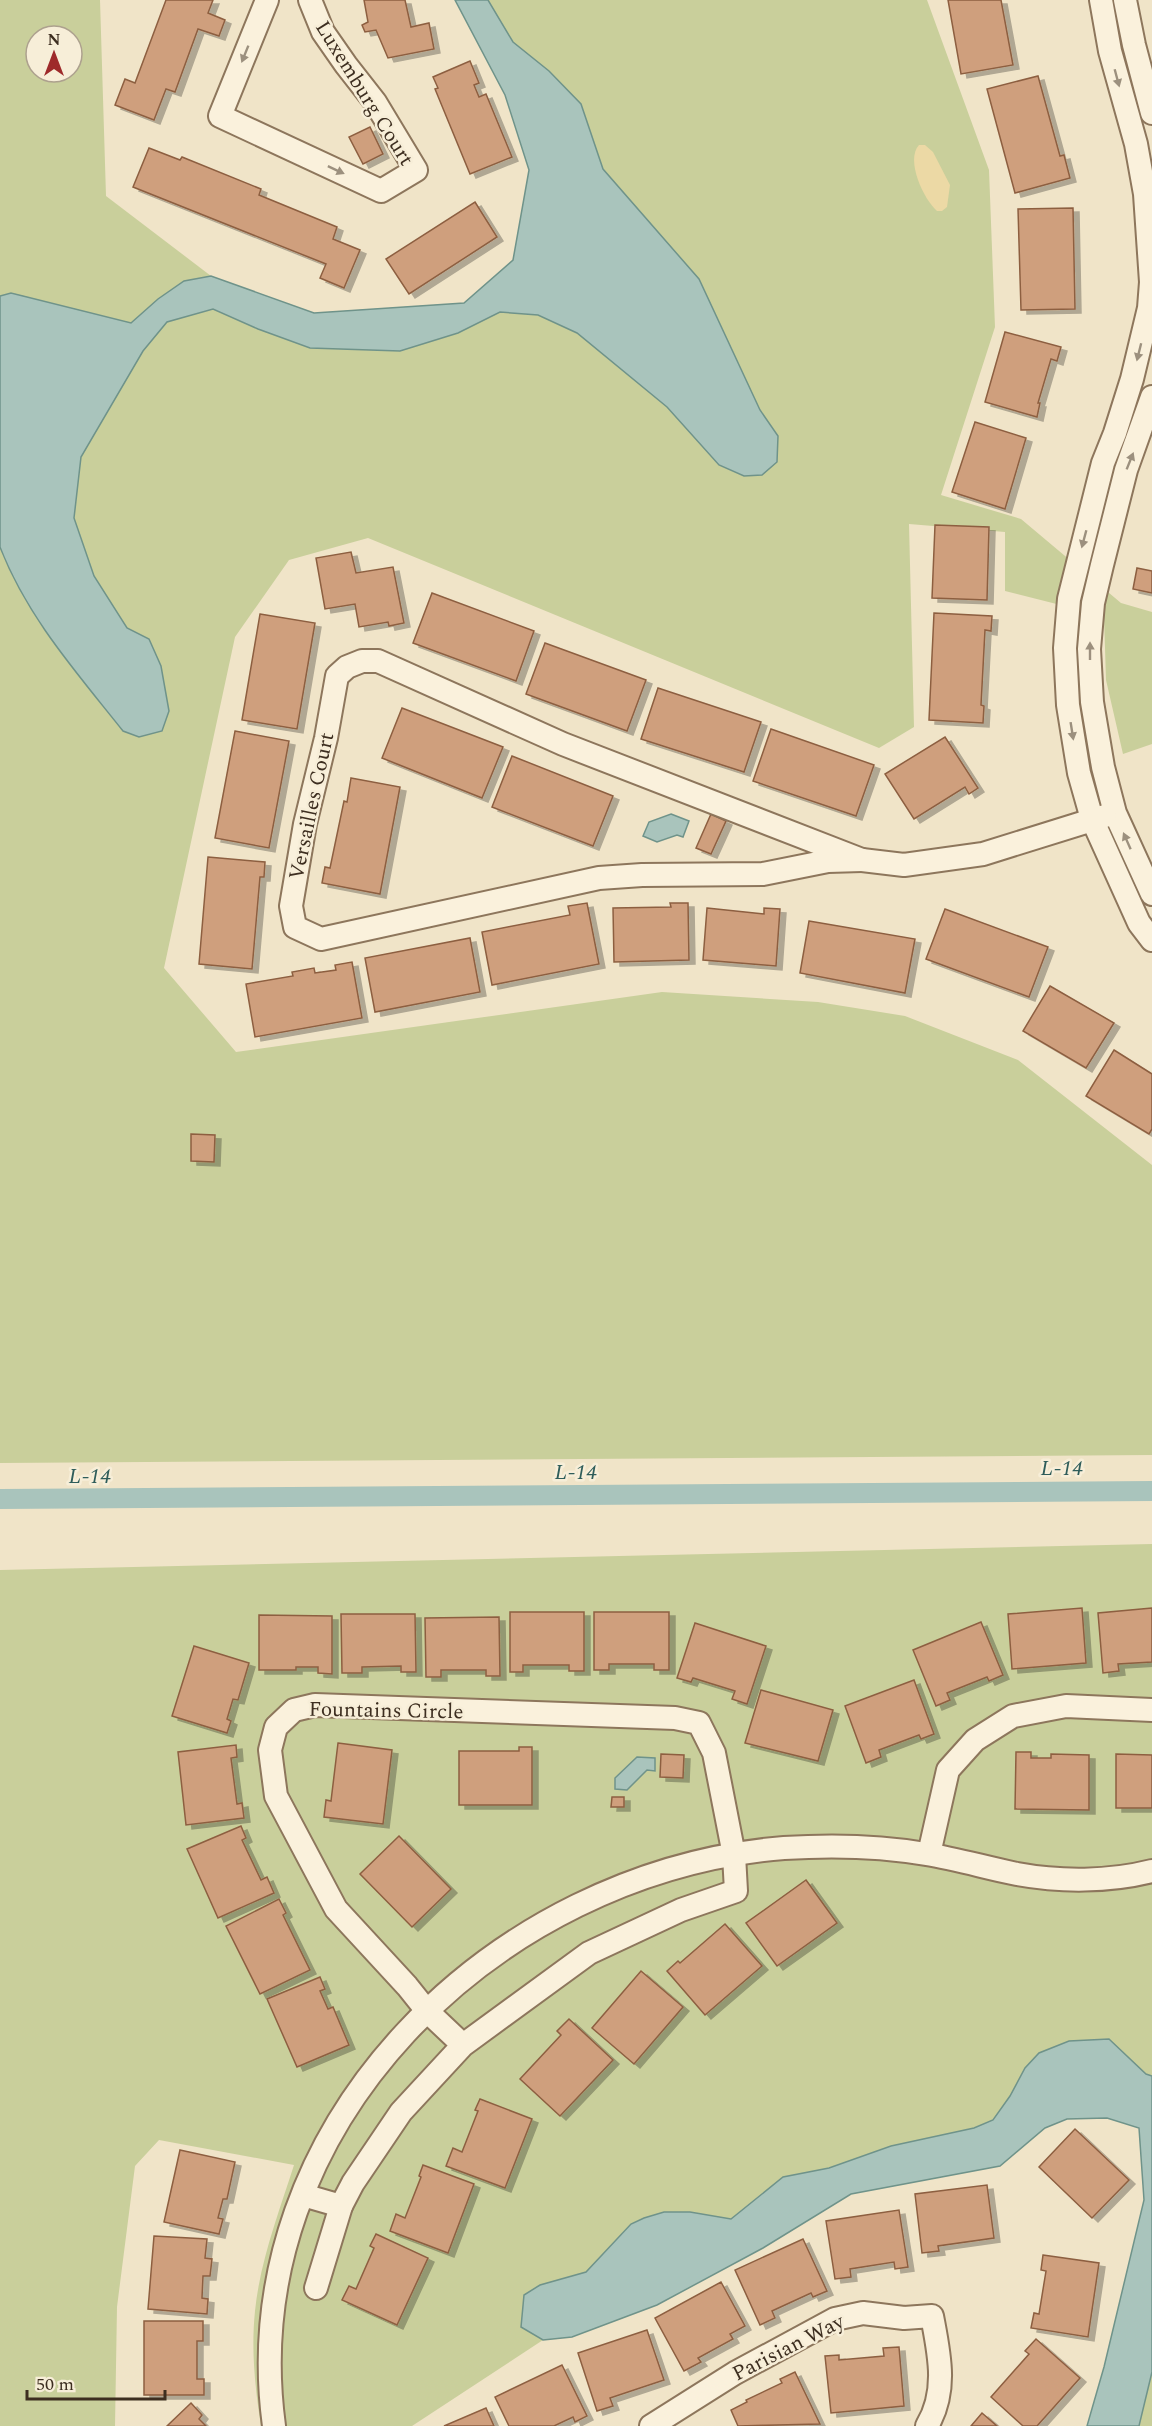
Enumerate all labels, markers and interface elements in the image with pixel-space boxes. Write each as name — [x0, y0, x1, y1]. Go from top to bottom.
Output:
street label: Luxemburg Court — [307, 15, 422, 172]
north arrow — [24, 24, 84, 84]
text: N — [47, 28, 61, 52]
one-way arrow — [240, 45, 249, 63]
one-way arrow — [1113, 69, 1122, 87]
one-way arrow — [328, 165, 346, 175]
one-way arrow — [1133, 342, 1143, 361]
one-way arrow — [1126, 452, 1135, 470]
one-way arrow — [1078, 529, 1088, 548]
one-way arrow — [1085, 641, 1095, 660]
one-way arrow — [1068, 722, 1077, 741]
street label: Versailles Court — [281, 730, 343, 883]
one-way arrow — [1123, 832, 1132, 849]
water label: L-14 — [1041, 1452, 1083, 1485]
water label: L-14 — [555, 1456, 597, 1489]
water label: L-14 — [69, 1460, 111, 1493]
street label: Fountains Circle — [308, 1694, 464, 1728]
street label: Parisian Way — [727, 2306, 851, 2390]
scale bar — [27, 2363, 165, 2401]
text: 50 m — [36, 2371, 74, 2398]

